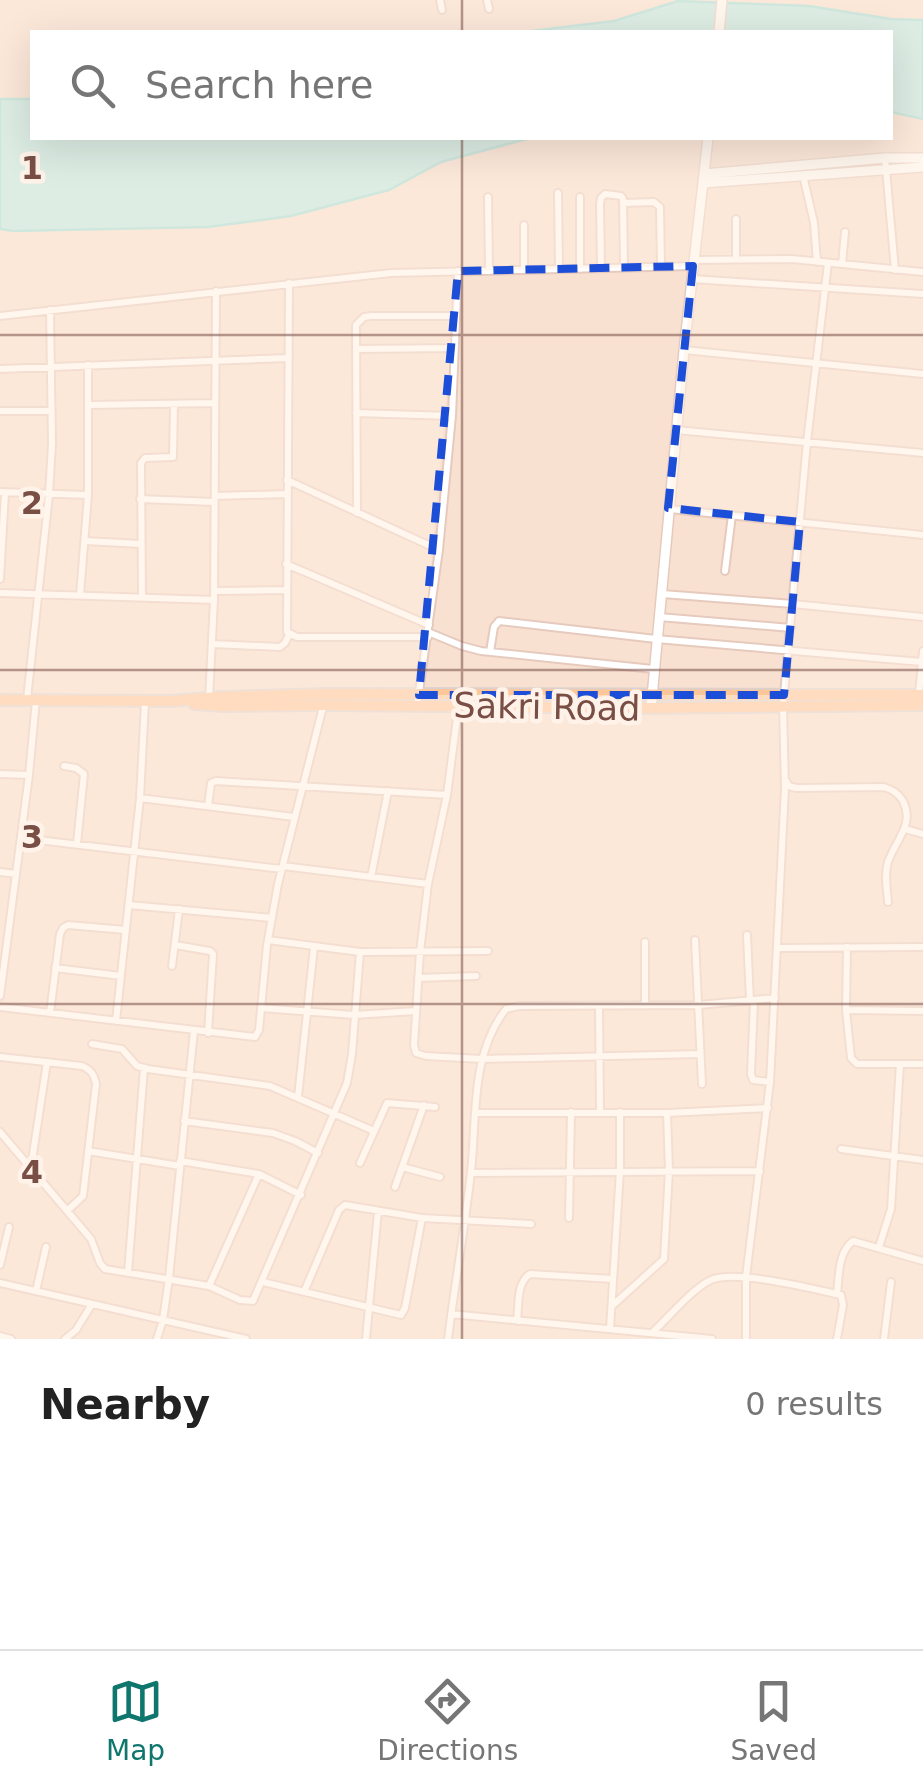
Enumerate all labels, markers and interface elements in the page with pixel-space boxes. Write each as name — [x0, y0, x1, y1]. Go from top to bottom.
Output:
search box — [30, 30, 893, 140]
icon: search — [65, 58, 120, 113]
text: Search here — [145, 63, 373, 107]
text: 1 — [21, 149, 43, 187]
text: 2 — [21, 484, 43, 522]
street label: Sakri Road — [453, 685, 641, 729]
text: 3 — [21, 818, 43, 856]
text: 4 — [21, 1153, 43, 1191]
text: Nearby — [40, 1380, 210, 1429]
text: 0 results — [745, 1385, 883, 1423]
tab: Map — [106, 1674, 165, 1767]
tab: Directions — [377, 1674, 518, 1767]
tab: Saved — [730, 1674, 817, 1767]

